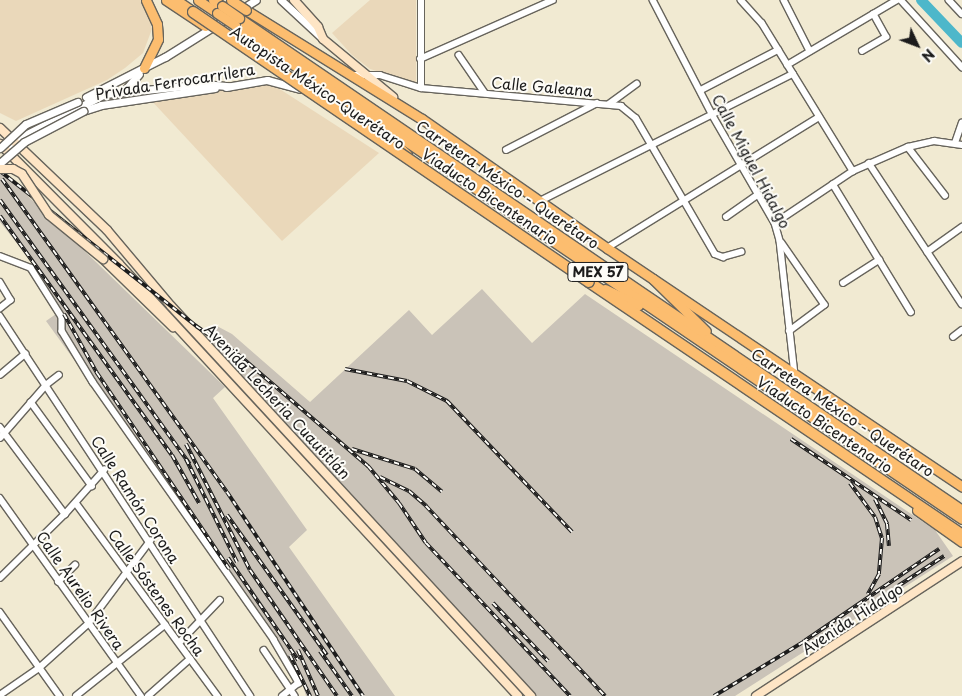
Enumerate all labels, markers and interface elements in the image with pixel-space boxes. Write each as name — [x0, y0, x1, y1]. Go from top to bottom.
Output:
north arrow — [892, 20, 942, 70]
street label: Autopista México-Querétaro — [227, 22, 409, 152]
text: N — [917, 44, 940, 67]
street label: Privada Ferrocarrilera — [95, 60, 255, 102]
street label: Calle Galeana — [490, 73, 594, 99]
street label: Calle Miguel Hidalgo — [709, 90, 795, 232]
street label: Carretera México - Querétaro — [413, 116, 603, 252]
street label: Viaducto Bicentenario — [419, 144, 561, 248]
road number: MEX 57 — [567, 260, 629, 284]
street label: Avenida Lecheria Cuautitlán — [202, 320, 354, 482]
street label: Carretera México - Querétaro — [748, 344, 938, 480]
street label: Viaducto Bicentenario — [754, 372, 896, 476]
street label: Calle Ramón Corona — [88, 432, 184, 566]
street label: Calle Sóstenes Rocha — [105, 525, 209, 659]
street label: Calle Aurelio Rivera — [33, 527, 129, 653]
street label: Avenida Hidalgo — [798, 578, 906, 658]

